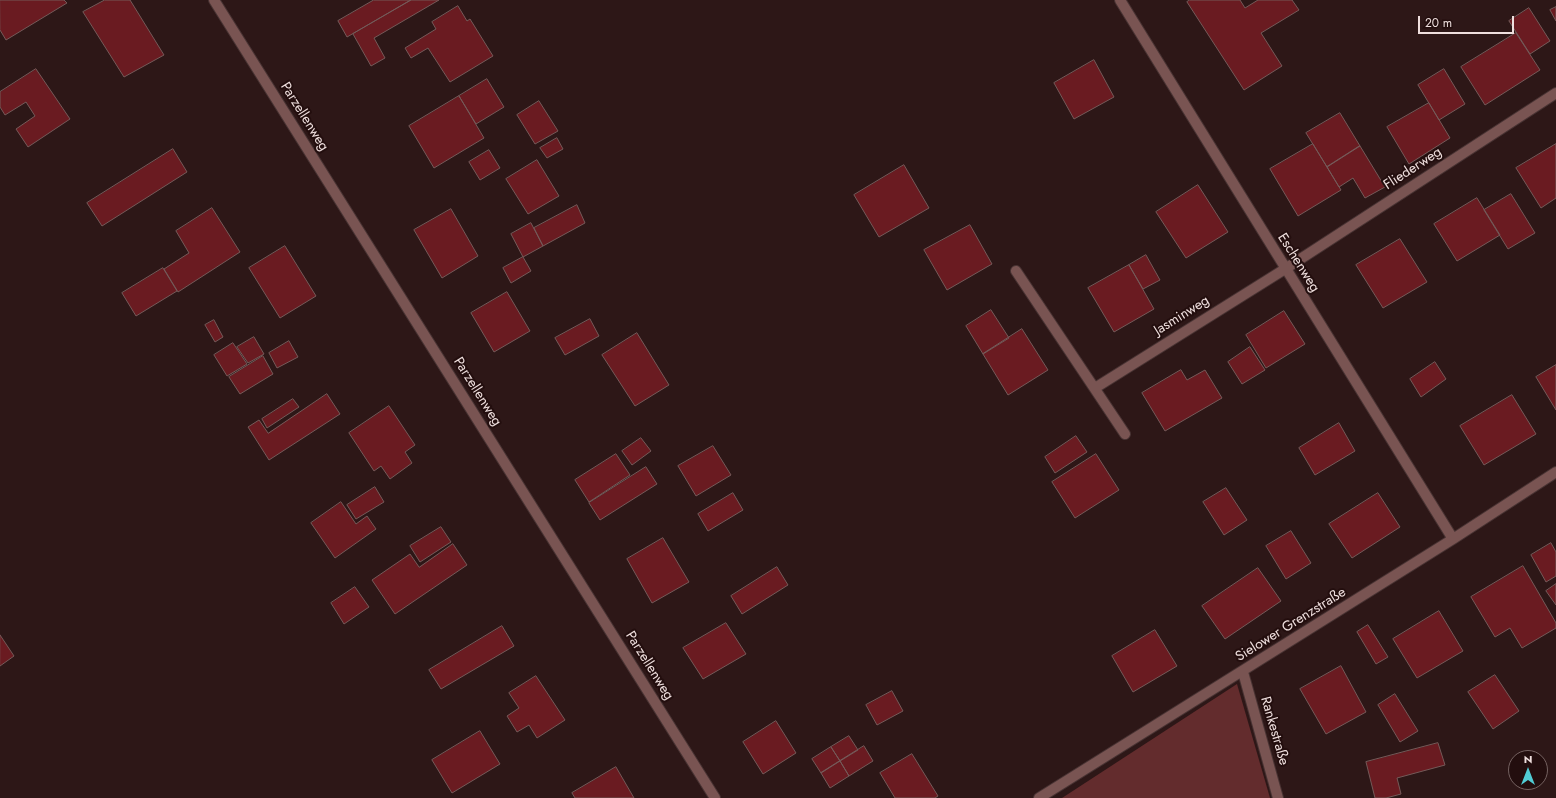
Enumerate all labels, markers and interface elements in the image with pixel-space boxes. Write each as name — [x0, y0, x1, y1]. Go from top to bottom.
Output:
scale bar — [1420, 8, 1516, 34]
text: 20 m — [1425, 14, 1452, 32]
street label: Parzellenweg — [276, 79, 332, 155]
street label: Fliederweg — [1381, 144, 1445, 194]
street label: Eschenweg — [1273, 230, 1323, 296]
street label: Jasminweg — [1151, 292, 1213, 340]
street label: Parzellenweg — [449, 354, 505, 430]
street label: Sielower Grenzstraße — [1233, 584, 1349, 666]
street label: Parzellenweg — [621, 628, 677, 704]
street label: Rankestraße — [1256, 695, 1292, 767]
north arrow — [1508, 750, 1548, 790]
text: N — [1524, 751, 1532, 767]

